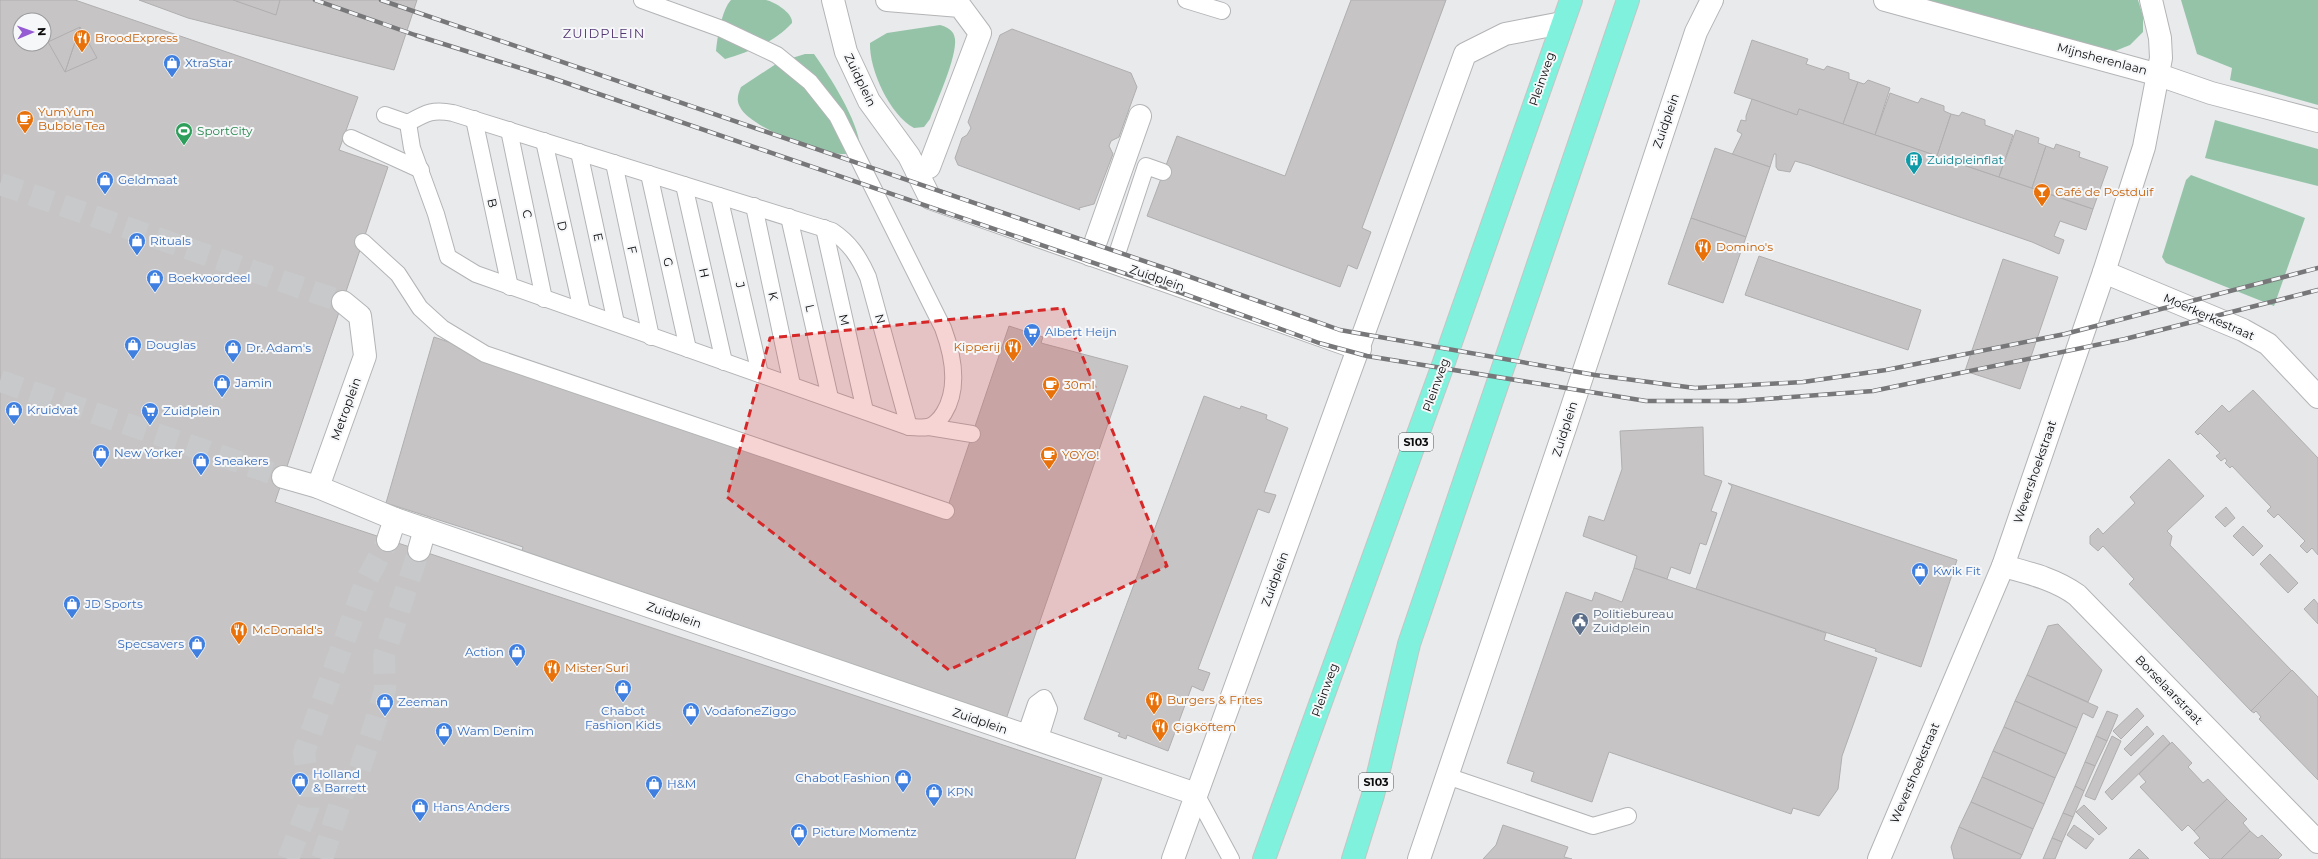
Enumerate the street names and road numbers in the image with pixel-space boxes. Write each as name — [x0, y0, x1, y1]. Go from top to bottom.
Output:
street label: Mijnsherenlaan — [2055, 39, 2149, 78]
street label: Pleinweg — [1525, 50, 1558, 108]
street label: Zuidplein — [841, 51, 880, 109]
street label: Zuidplein — [1649, 91, 1682, 150]
street label: B — [484, 197, 501, 209]
street label: C — [519, 208, 536, 220]
street label: D — [554, 219, 571, 232]
street label: E — [590, 231, 607, 242]
street label: F — [624, 245, 641, 256]
street label: G — [660, 256, 677, 268]
street label: Zuidplein — [1128, 261, 1187, 294]
street label: H — [696, 267, 713, 279]
street label: J — [732, 279, 748, 290]
street label: K — [765, 290, 782, 302]
street label: Moerkerkestraat — [2161, 290, 2257, 343]
street label: L — [802, 303, 819, 313]
street label: N — [872, 312, 889, 326]
street label: M — [836, 313, 853, 327]
street label: Pleinweg — [1419, 356, 1452, 414]
street label: Metroplein — [327, 375, 364, 442]
street label: Zuidplein — [1549, 399, 1580, 458]
street label: Wevershoekstraat — [2010, 418, 2059, 525]
road number: S103 — [1399, 433, 1433, 451]
street label: Zuidplein — [1258, 549, 1291, 608]
street label: Zuidplein — [645, 598, 704, 631]
street label: Borselaarstraat — [2132, 652, 2206, 728]
street label: Pleinweg — [1308, 661, 1341, 719]
street label: Zuidplein — [951, 704, 1010, 737]
street label: Wevershoekstraat — [1887, 720, 1943, 825]
road number: S103 — [1359, 773, 1393, 791]

